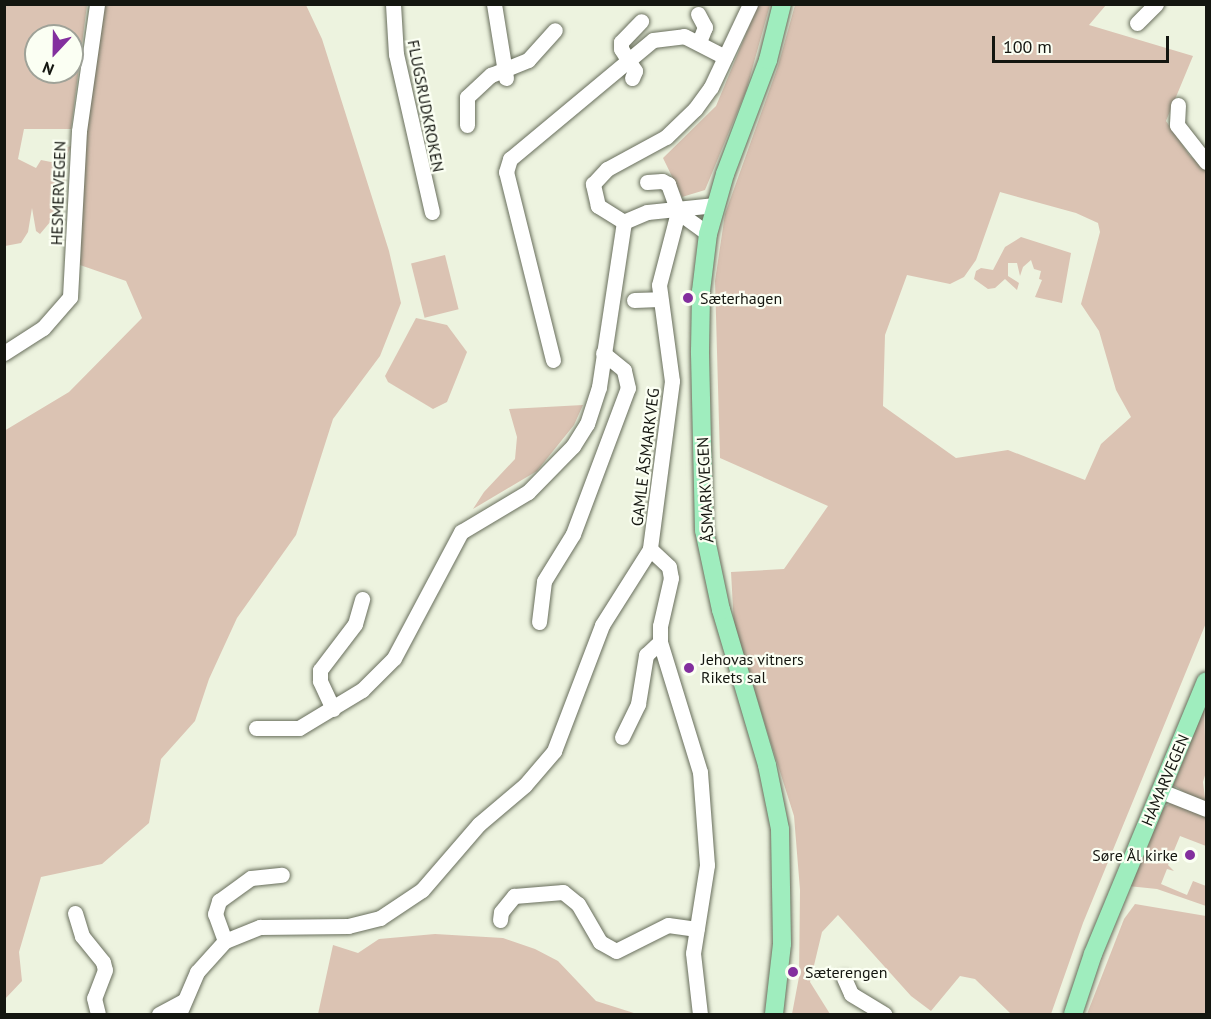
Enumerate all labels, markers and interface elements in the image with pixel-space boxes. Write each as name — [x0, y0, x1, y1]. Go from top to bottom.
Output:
north arrow — [24, 24, 84, 84]
scale bar — [995, 24, 1172, 62]
text: 100 m — [1003, 35, 1052, 58]
street label: FLUGSRUDKROKEN — [404, 38, 448, 174]
text: N — [39, 58, 57, 80]
street label: HESMERVEGEN — [47, 140, 69, 246]
place label: Sæterhagen — [700, 288, 782, 308]
marker: Sæterhagen — [681, 291, 695, 305]
street label: GAMLE ÅSMARKVEG — [627, 387, 663, 527]
street label: ÅSMARKVEGEN — [693, 437, 717, 543]
place label: Jehovas vitners Rikets sal — [701, 649, 804, 687]
marker: Jehovas vitners Rikets sal — [682, 661, 696, 675]
street label: HAMARVEGEN — [1137, 731, 1193, 829]
place label: Søre Ål kirke — [1092, 845, 1178, 865]
marker: Søre Ål kirke — [1183, 848, 1197, 862]
place label: Sæterengen — [805, 962, 887, 982]
marker: Sæterengen — [786, 965, 800, 979]

